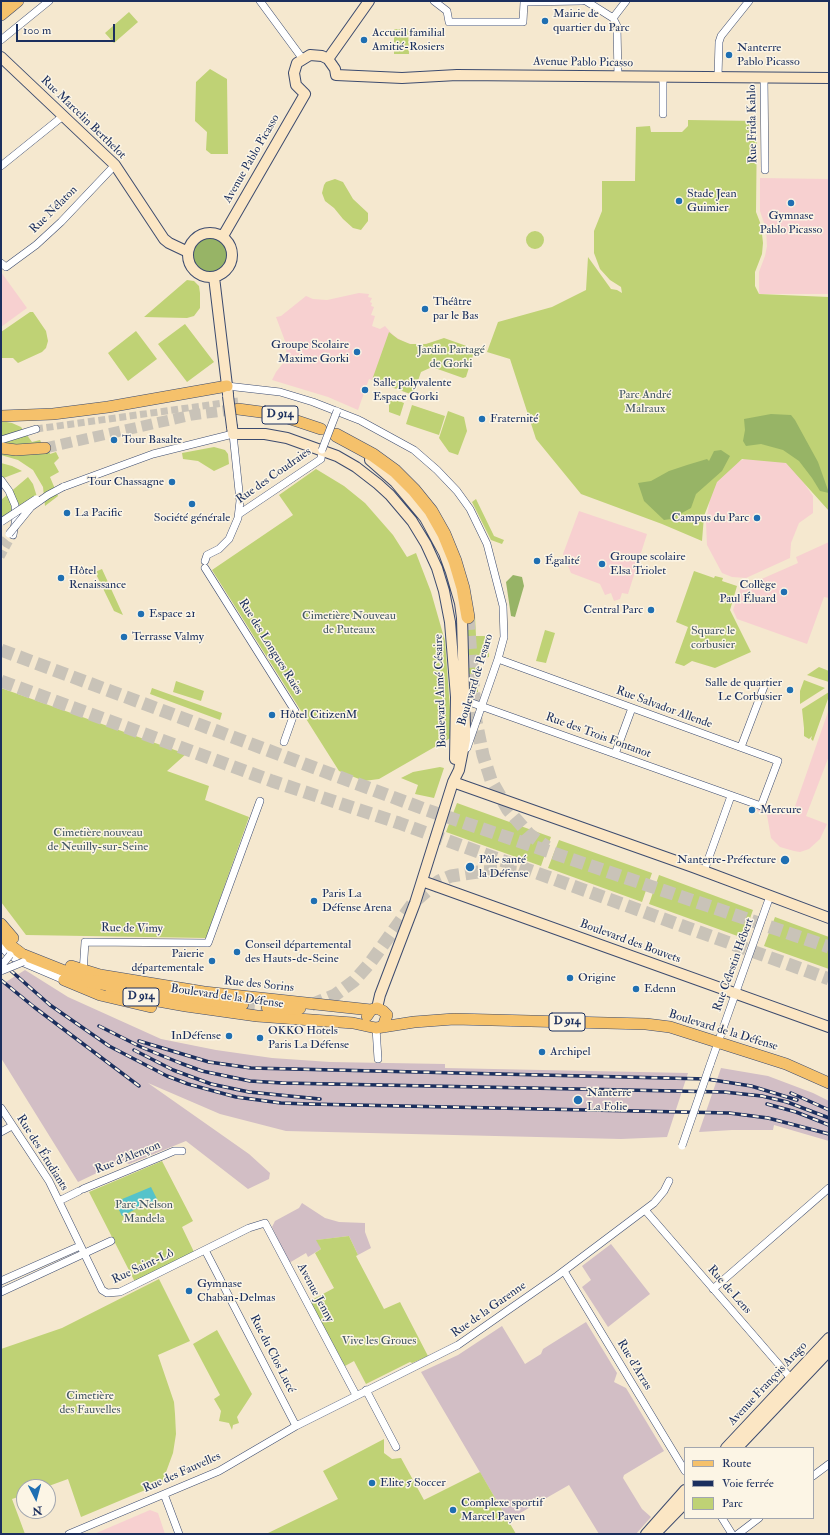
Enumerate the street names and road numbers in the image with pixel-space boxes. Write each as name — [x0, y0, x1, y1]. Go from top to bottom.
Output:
street label: Avenue Pablo Picasso — [533, 55, 633, 71]
street label: Rue Marcelin Berthelot — [37, 74, 129, 162]
street label: Rue Frida Kahlo — [745, 84, 761, 164]
street label: Avenue Pablo Picasso — [221, 112, 283, 206]
street label: Rue Nélaton — [27, 183, 81, 237]
road number: D 914 — [262, 406, 298, 424]
street label: Rue des Coudraies — [234, 445, 314, 507]
street label: Rue des Longues Raies — [235, 596, 305, 698]
street label: Boulevard de Pesaro — [455, 632, 497, 728]
street label: Boulevard Aimé Césaire — [432, 634, 450, 748]
street label: Rue Salvador Allende — [614, 684, 714, 732]
street label: Rue des Trois Fontanot — [543, 710, 653, 762]
street label: Boulevard des Bouvets — [578, 917, 682, 967]
street label: Rue Célestin Hébert — [710, 917, 758, 1013]
street label: Rue de Vimy — [101, 921, 163, 937]
street label: Rue des Sorins — [223, 974, 295, 996]
street label: Boulevard de la Défense — [170, 982, 284, 1012]
road number: D 914 — [123, 988, 159, 1006]
street label: Boulevard de la Défense — [667, 1007, 779, 1055]
road number: D 914 — [549, 1013, 585, 1031]
street label: Rue des Étudiants — [13, 1112, 71, 1194]
street label: Rue d'Alençon — [93, 1138, 163, 1178]
street label: Rue Saint-Lô — [110, 1246, 176, 1288]
street label: Avenue Jenny — [294, 1261, 336, 1325]
street label: Rue de Lens — [704, 1263, 754, 1317]
street label: Rue de la Garenne — [449, 1279, 529, 1341]
street label: Rue du Clos Lucé — [246, 1312, 298, 1396]
street label: Rue d'Arras — [613, 1337, 655, 1393]
street label: Avenue François Arago — [726, 1339, 810, 1429]
street label: Rue des Fauvelles — [141, 1449, 223, 1497]

